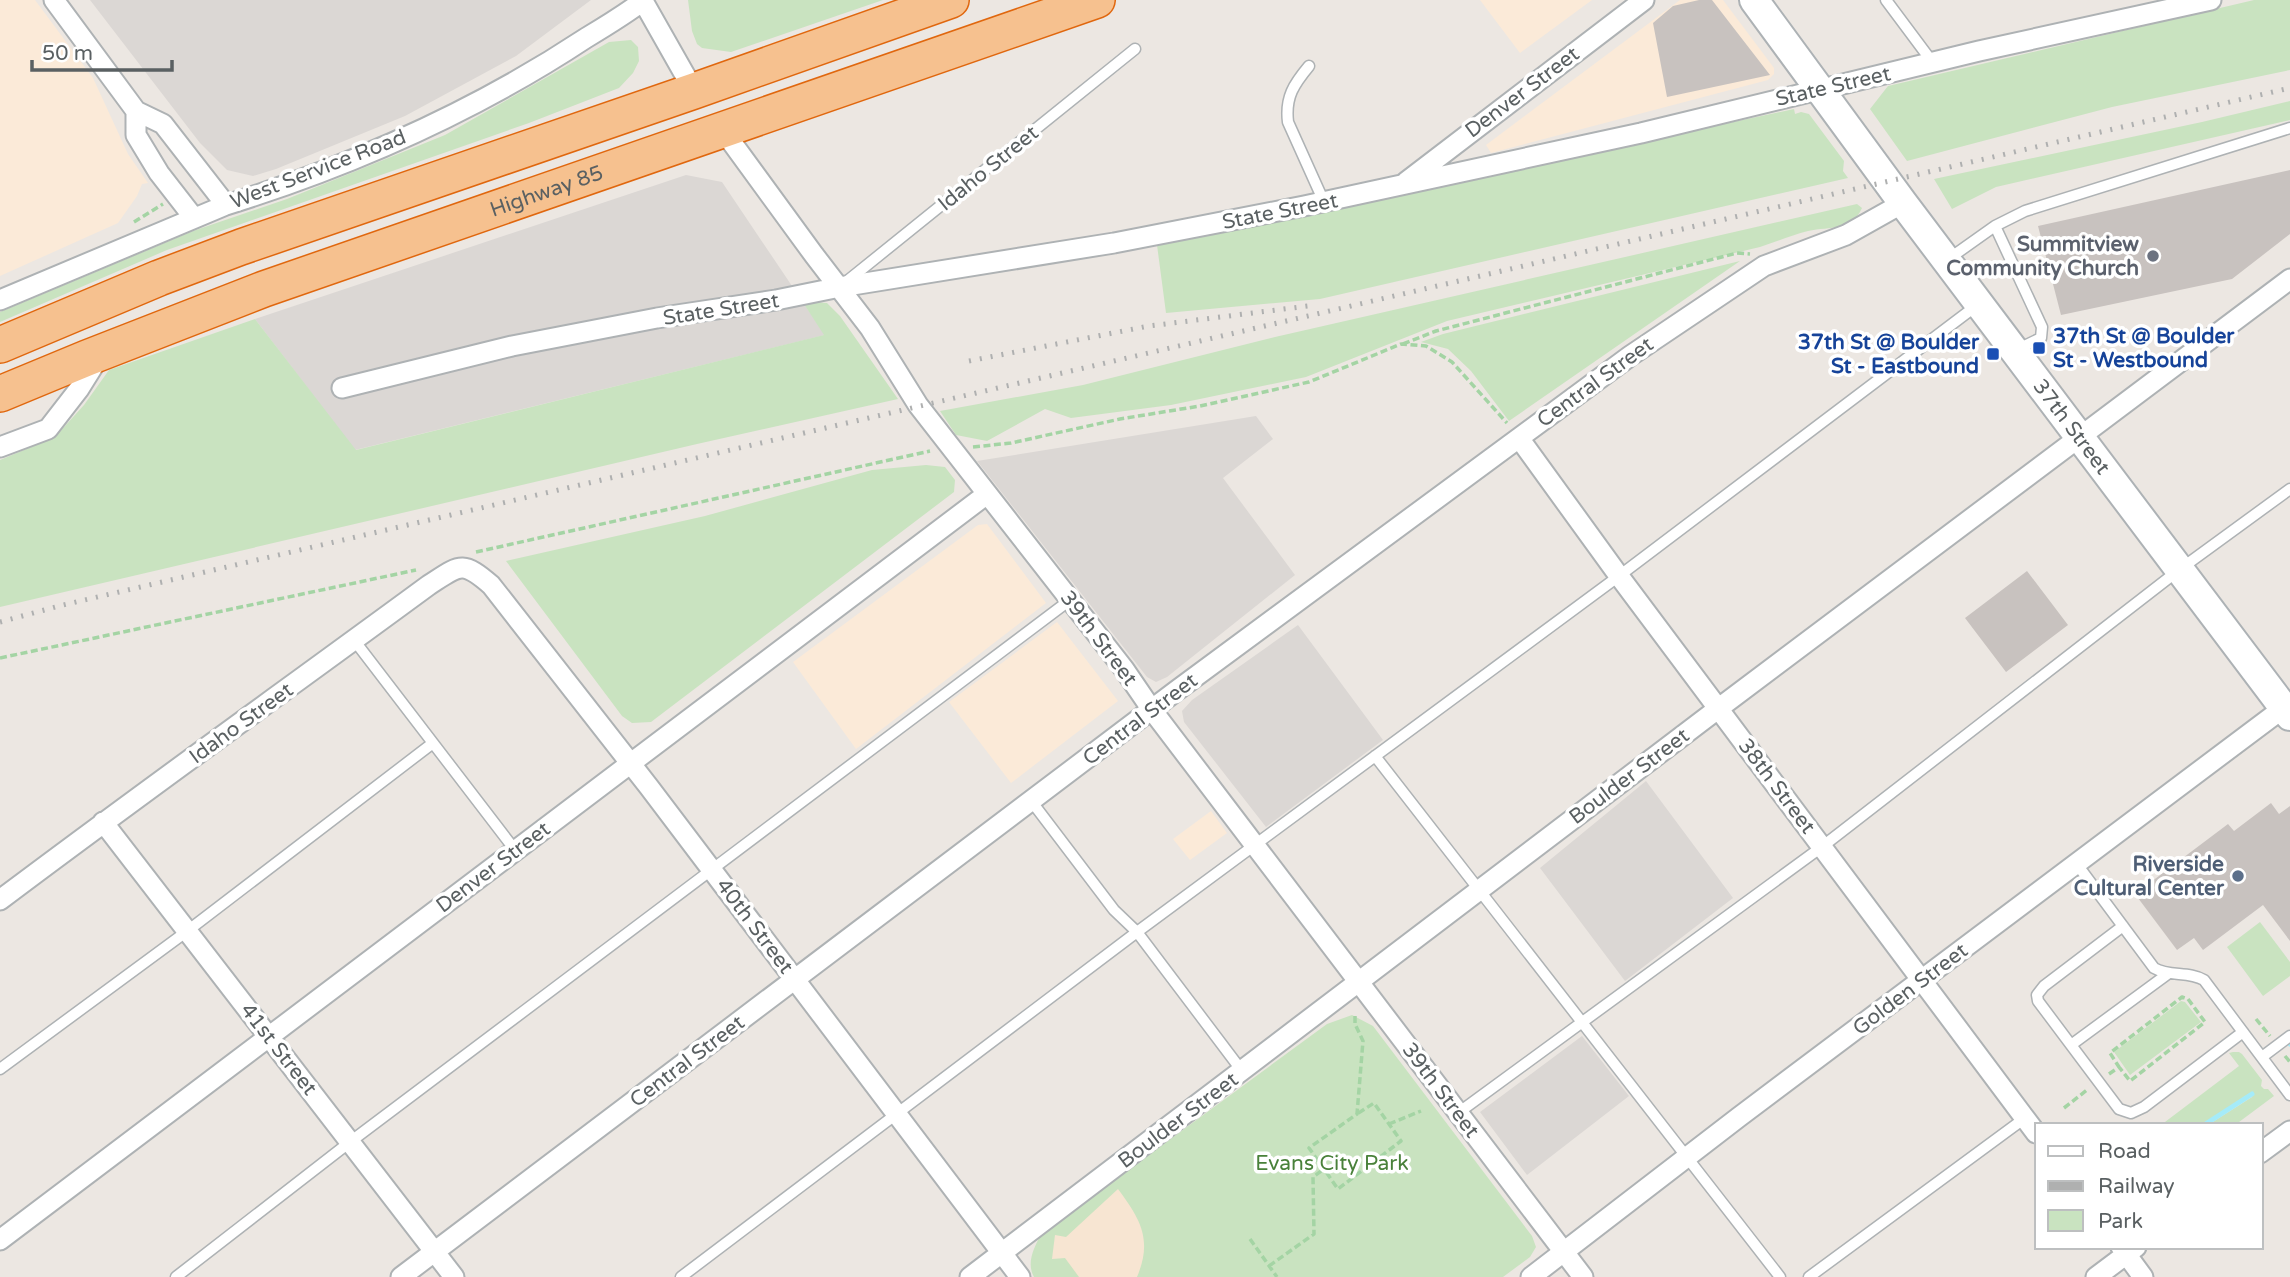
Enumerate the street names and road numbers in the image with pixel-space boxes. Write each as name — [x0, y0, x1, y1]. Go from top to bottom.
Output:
street label: Denver Street — [1460, 41, 1584, 143]
street label: State Street — [1773, 61, 1893, 112]
street label: Idaho Street — [933, 120, 1044, 216]
street label: West Service Road — [227, 124, 410, 214]
street label: Highway 85 — [487, 160, 606, 223]
street label: State Street — [1220, 188, 1340, 235]
street label: State Street — [661, 288, 781, 331]
street label: Central Street — [1532, 332, 1658, 433]
street label: 37th Street — [2027, 374, 2115, 480]
street label: 39th Street — [1055, 586, 1142, 691]
street label: Central Street — [1078, 668, 1203, 771]
street label: Idaho Street — [185, 678, 298, 769]
street label: Boulder Street — [1564, 723, 1694, 830]
street label: 38th Street — [1733, 734, 1820, 839]
street label: Denver Street — [431, 816, 555, 918]
street label: 40th Street — [711, 874, 798, 979]
street label: Golden Street — [1848, 938, 1973, 1041]
street label: 41st Street — [235, 998, 322, 1100]
street label: Central Street — [625, 1010, 750, 1113]
street label: 39th Street — [1397, 1038, 1484, 1143]
street label: Boulder Street — [1113, 1067, 1243, 1174]

